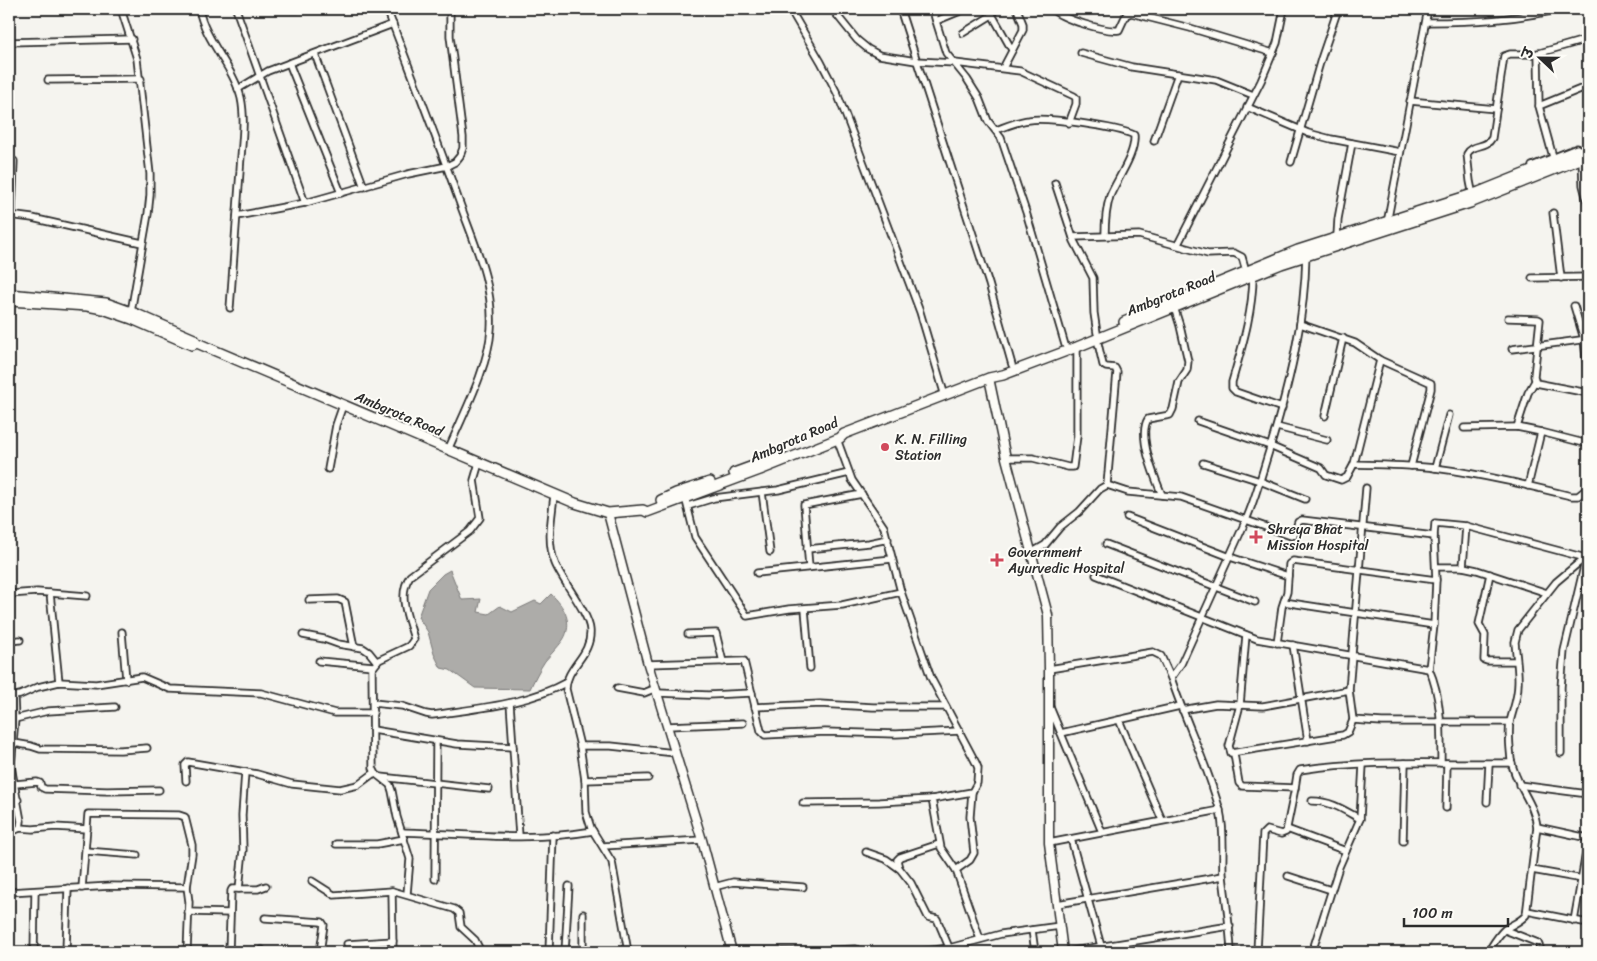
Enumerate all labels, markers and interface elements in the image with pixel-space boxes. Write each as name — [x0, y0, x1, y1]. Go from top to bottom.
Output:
north arrow — [1514, 32, 1564, 82]
text: उ — [1514, 43, 1542, 64]
street label: Ambgrota Road — [1122, 264, 1221, 324]
street label: Ambgrota Road — [350, 384, 449, 444]
street label: Ambgrota Road — [745, 410, 844, 470]
place label: K. N. Filling Station — [895, 427, 967, 468]
marker: K. N. Filling Station — [879, 441, 891, 453]
place label: Shreya Bhat Mission Hospital — [1267, 517, 1370, 558]
marker: Shreya Bhat Mission Hospital — [1249, 530, 1263, 544]
place label: Government Ayurvedic Hospital — [1007, 540, 1125, 581]
marker: Government Ayurvedic Hospital — [990, 553, 1004, 567]
scale bar — [1404, 896, 1508, 928]
text: 100 m — [1412, 900, 1453, 926]

